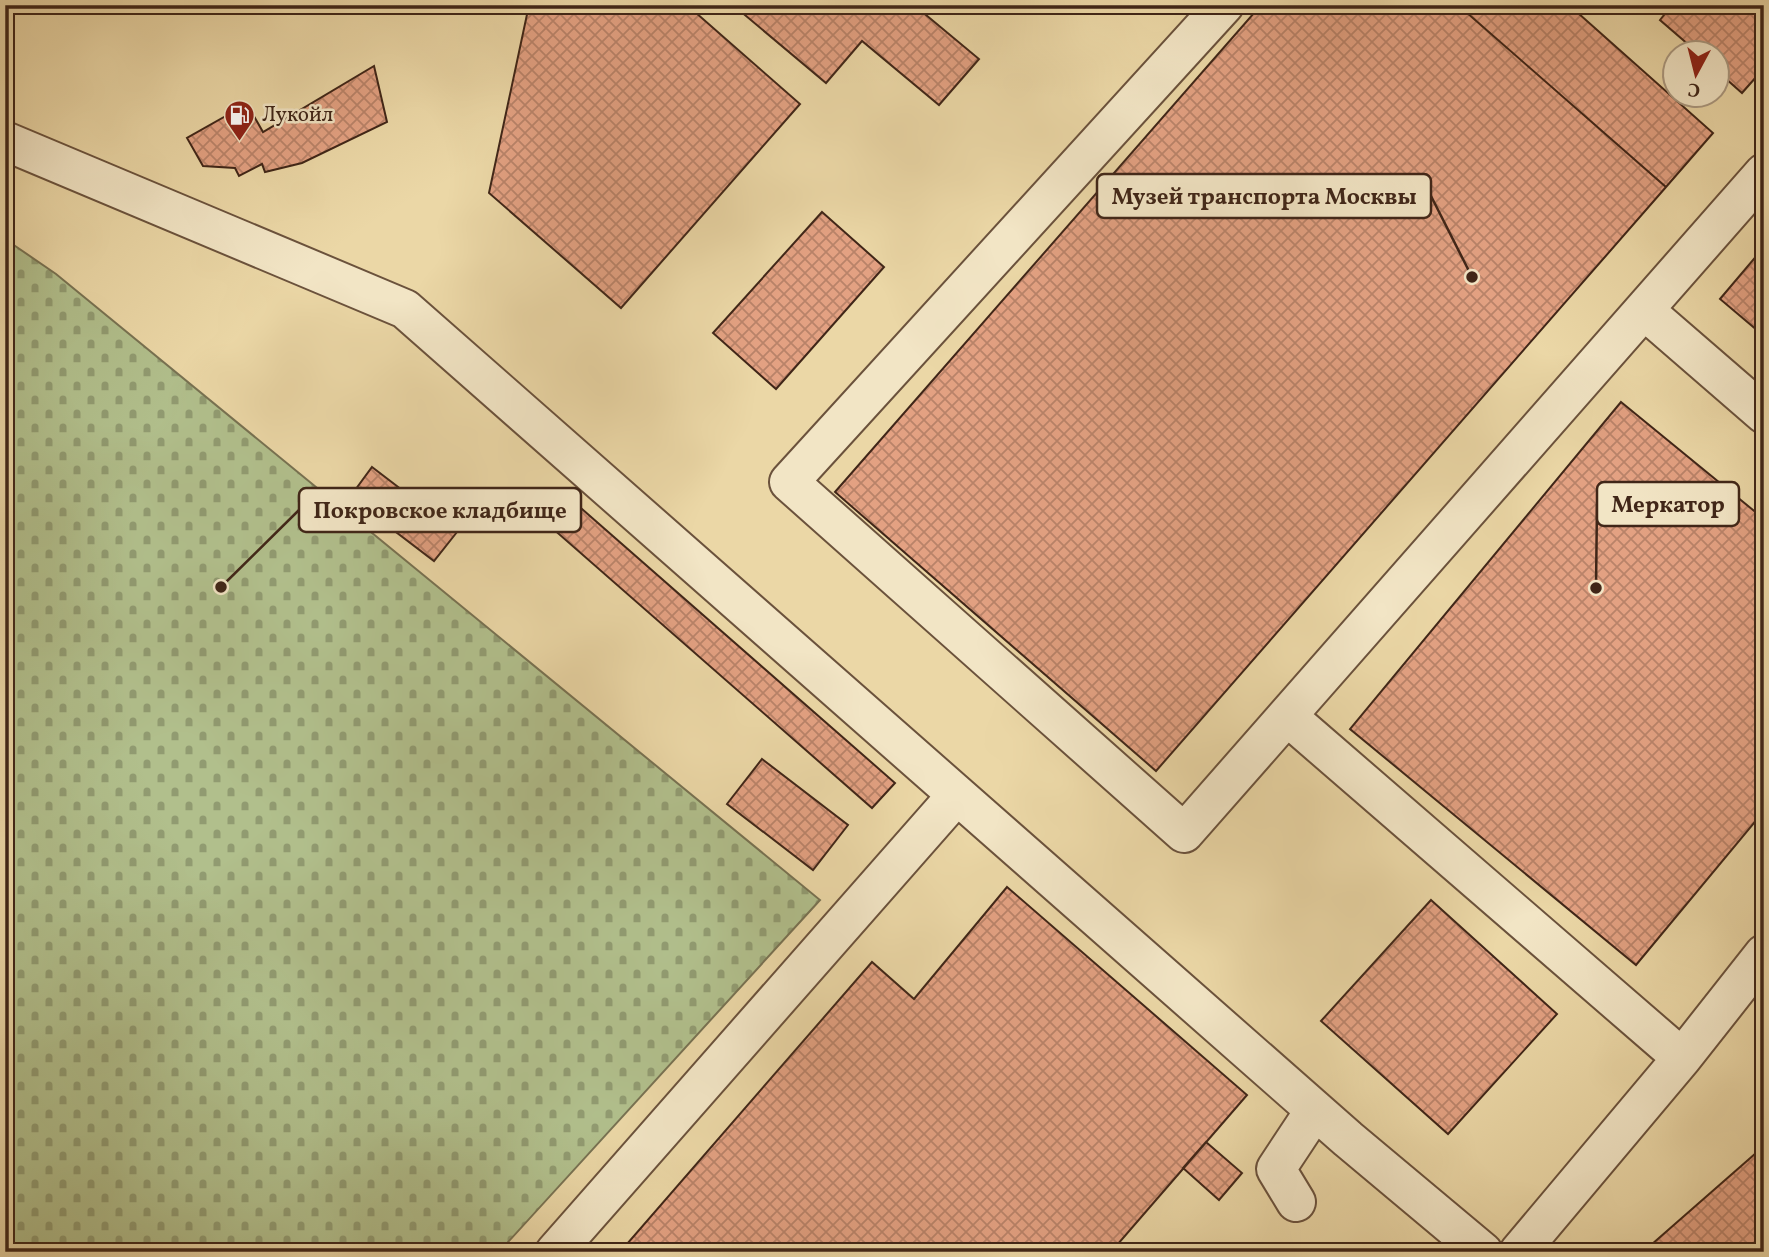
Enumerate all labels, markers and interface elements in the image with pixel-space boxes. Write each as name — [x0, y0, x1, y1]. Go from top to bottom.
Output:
north arrow — [1660, 38, 1730, 108]
text: С — [1687, 75, 1702, 103]
fuel station icon: Лукойл — [222, 98, 256, 142]
place label: Лукойл — [262, 101, 333, 130]
callout: Музей транспорта Москвы — [1097, 174, 1431, 218]
text: Музей транспорта Москвы — [1111, 182, 1417, 214]
callout: Меркатор — [1597, 482, 1739, 526]
callout: Покровское кладбище — [299, 488, 581, 532]
text: Меркатор — [1611, 490, 1725, 522]
text: Покровское кладбище — [313, 496, 567, 528]

